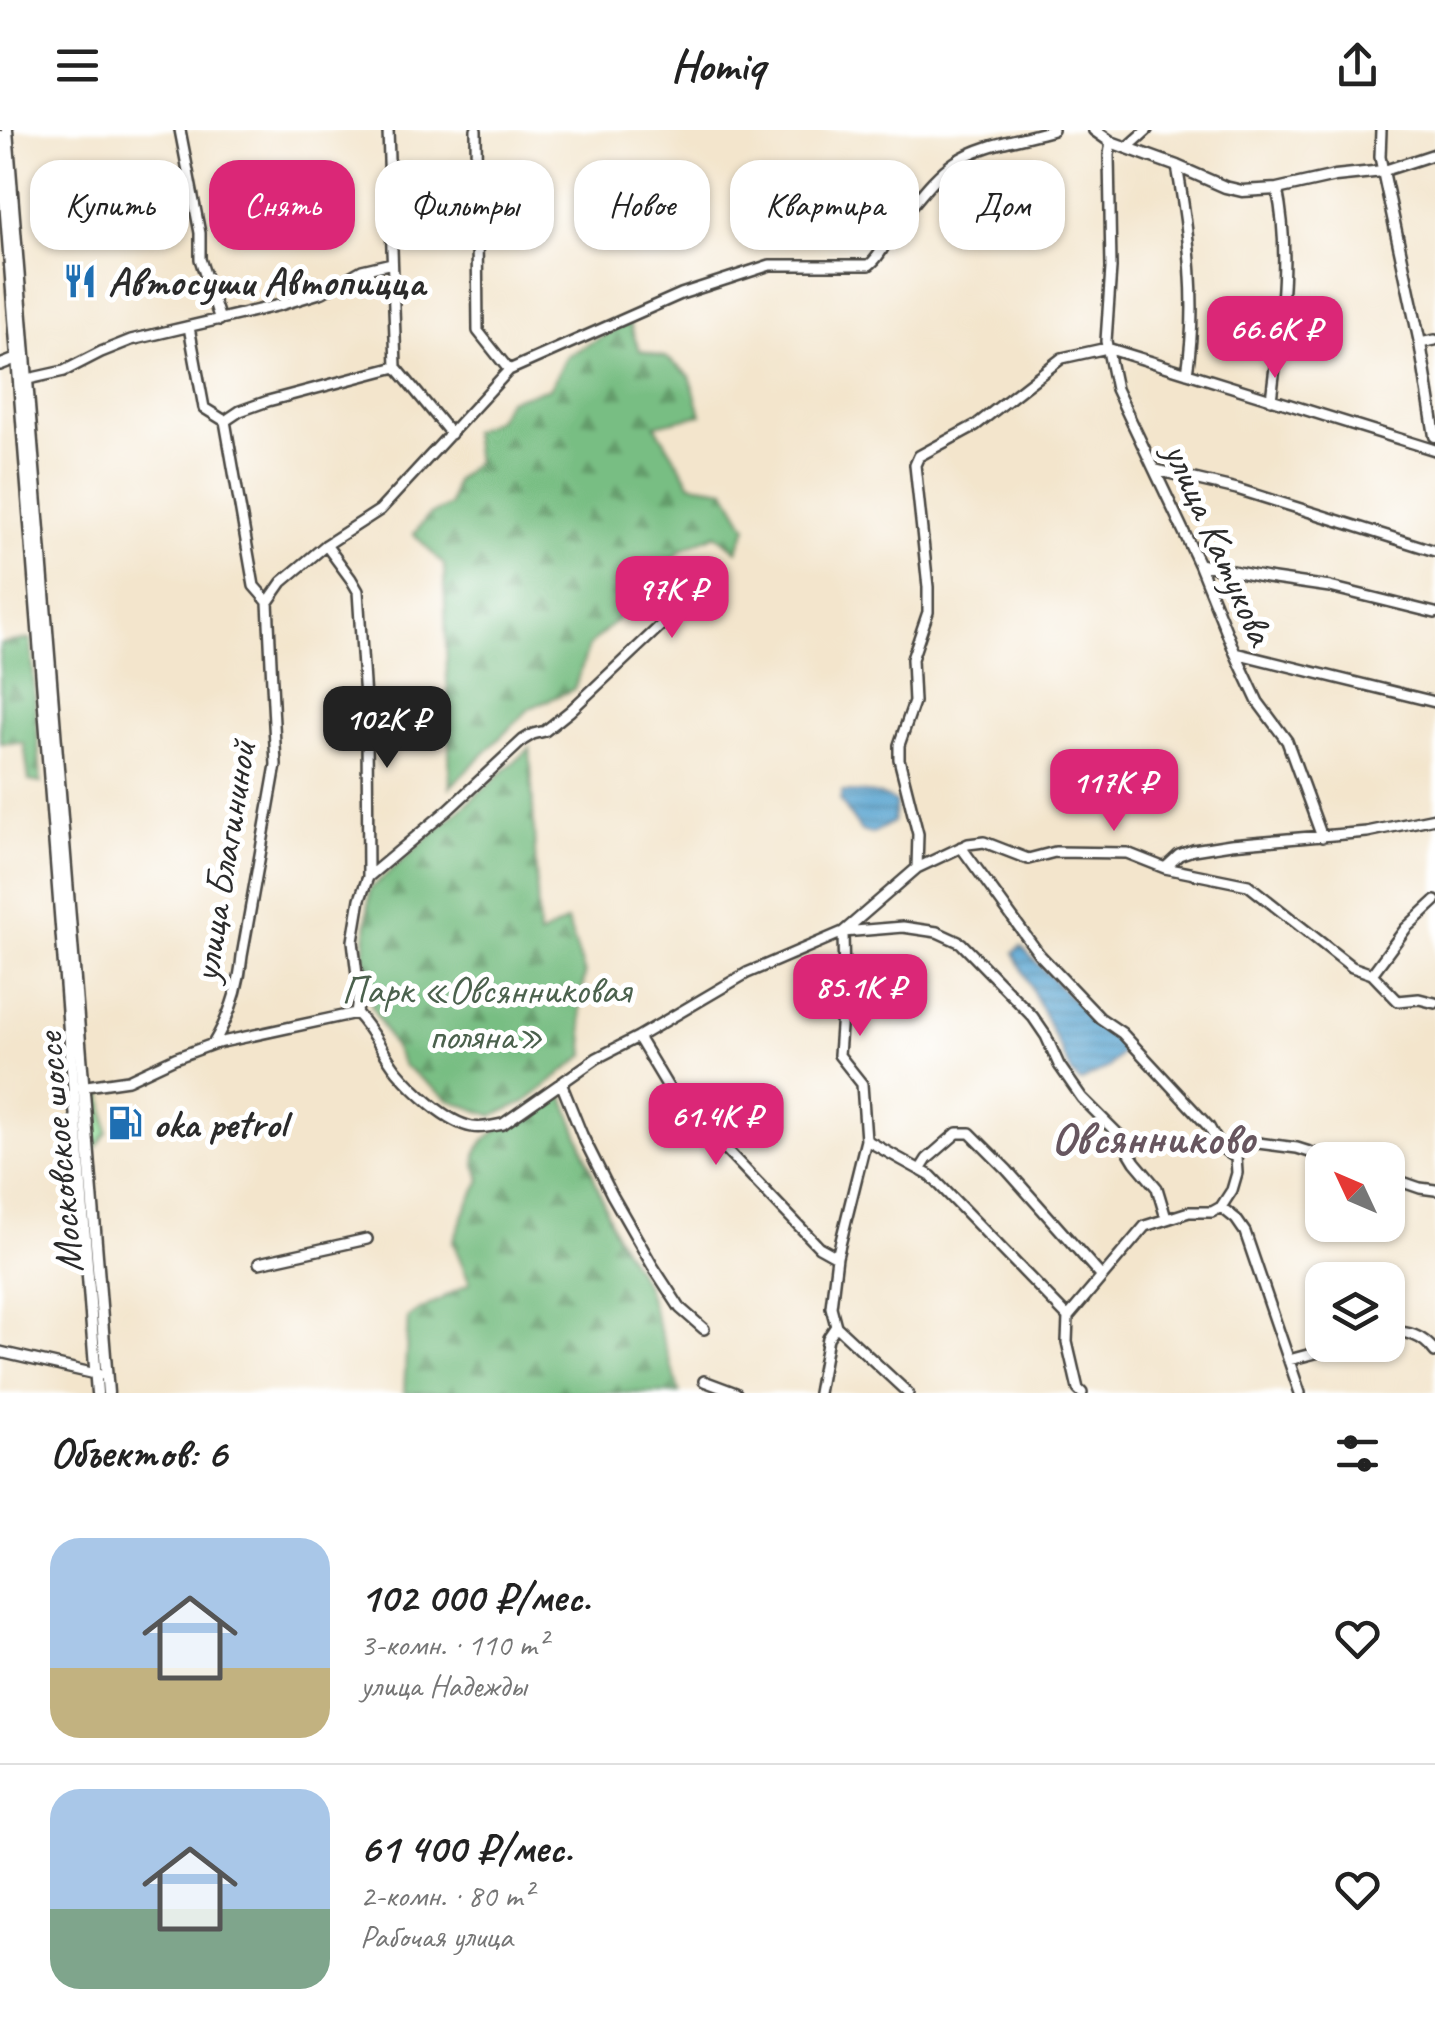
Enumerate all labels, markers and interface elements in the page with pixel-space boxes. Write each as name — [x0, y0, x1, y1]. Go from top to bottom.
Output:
text: Homiq — [671, 37, 764, 94]
icon: menu — [50, 38, 105, 93]
icon: share — [1330, 38, 1385, 93]
chip: Купить — [30, 160, 189, 250]
chip: Снять — [209, 160, 355, 250]
chip: Фильтры — [375, 160, 554, 250]
chip: Новое — [574, 160, 710, 250]
chip: Квартира — [730, 160, 919, 250]
chip: Дом — [939, 160, 1065, 250]
place label: Автосуши Автопицца — [108, 257, 428, 307]
restaurant icon: Автосуши Автопицца — [61, 262, 99, 300]
pin: 66.6K ₽ — [1183, 296, 1367, 381]
text: 66.6K ₽ — [1229, 308, 1321, 349]
street label: улица Катукова — [1151, 433, 1287, 655]
pin: 97K ₽ — [602, 556, 742, 641]
text: 97K ₽ — [638, 568, 706, 609]
pin: 102K ₽ — [306, 686, 468, 771]
text: 102K ₽ — [345, 698, 429, 739]
street label: улица Благининой — [180, 735, 268, 987]
pin: 117K ₽ — [1033, 749, 1195, 834]
text: 117K ₽ — [1072, 761, 1156, 802]
pin: 85.1K ₽ — [768, 954, 952, 1039]
park label: Парк «Овсянниковая поляна» — [342, 965, 633, 1061]
text: 85.1K ₽ — [815, 966, 905, 1007]
street label: Московское шоссе — [23, 1028, 94, 1275]
pin: 61.4K ₽ — [624, 1083, 808, 1168]
text: 61.4K ₽ — [671, 1095, 761, 1136]
place label: oka petrol — [153, 1099, 293, 1149]
fuel station icon: oka petrol — [106, 1104, 144, 1142]
district label: Овсянниково — [1052, 1110, 1257, 1167]
north arrow — [1305, 1142, 1405, 1242]
map controls — [1305, 1142, 1405, 1362]
button: layers — [1305, 1262, 1405, 1362]
icon: filters — [1330, 1426, 1385, 1481]
text: Объектов: 6 — [50, 1427, 227, 1480]
text: 102 000 ₽/мес. — [360, 1571, 590, 1624]
icon: home — [130, 1578, 250, 1698]
icon: heart — [1330, 1611, 1385, 1666]
text: 3-комн. · 110 m² — [360, 1624, 547, 1665]
text: улица Надежды — [360, 1665, 526, 1706]
text: 61 400 ₽/мес. — [360, 1822, 572, 1875]
icon: home — [130, 1829, 250, 1949]
icon: heart — [1330, 1862, 1385, 1917]
text: 2-комн. · 80 m² — [360, 1875, 532, 1916]
text: Рабочая улица — [360, 1916, 513, 1957]

